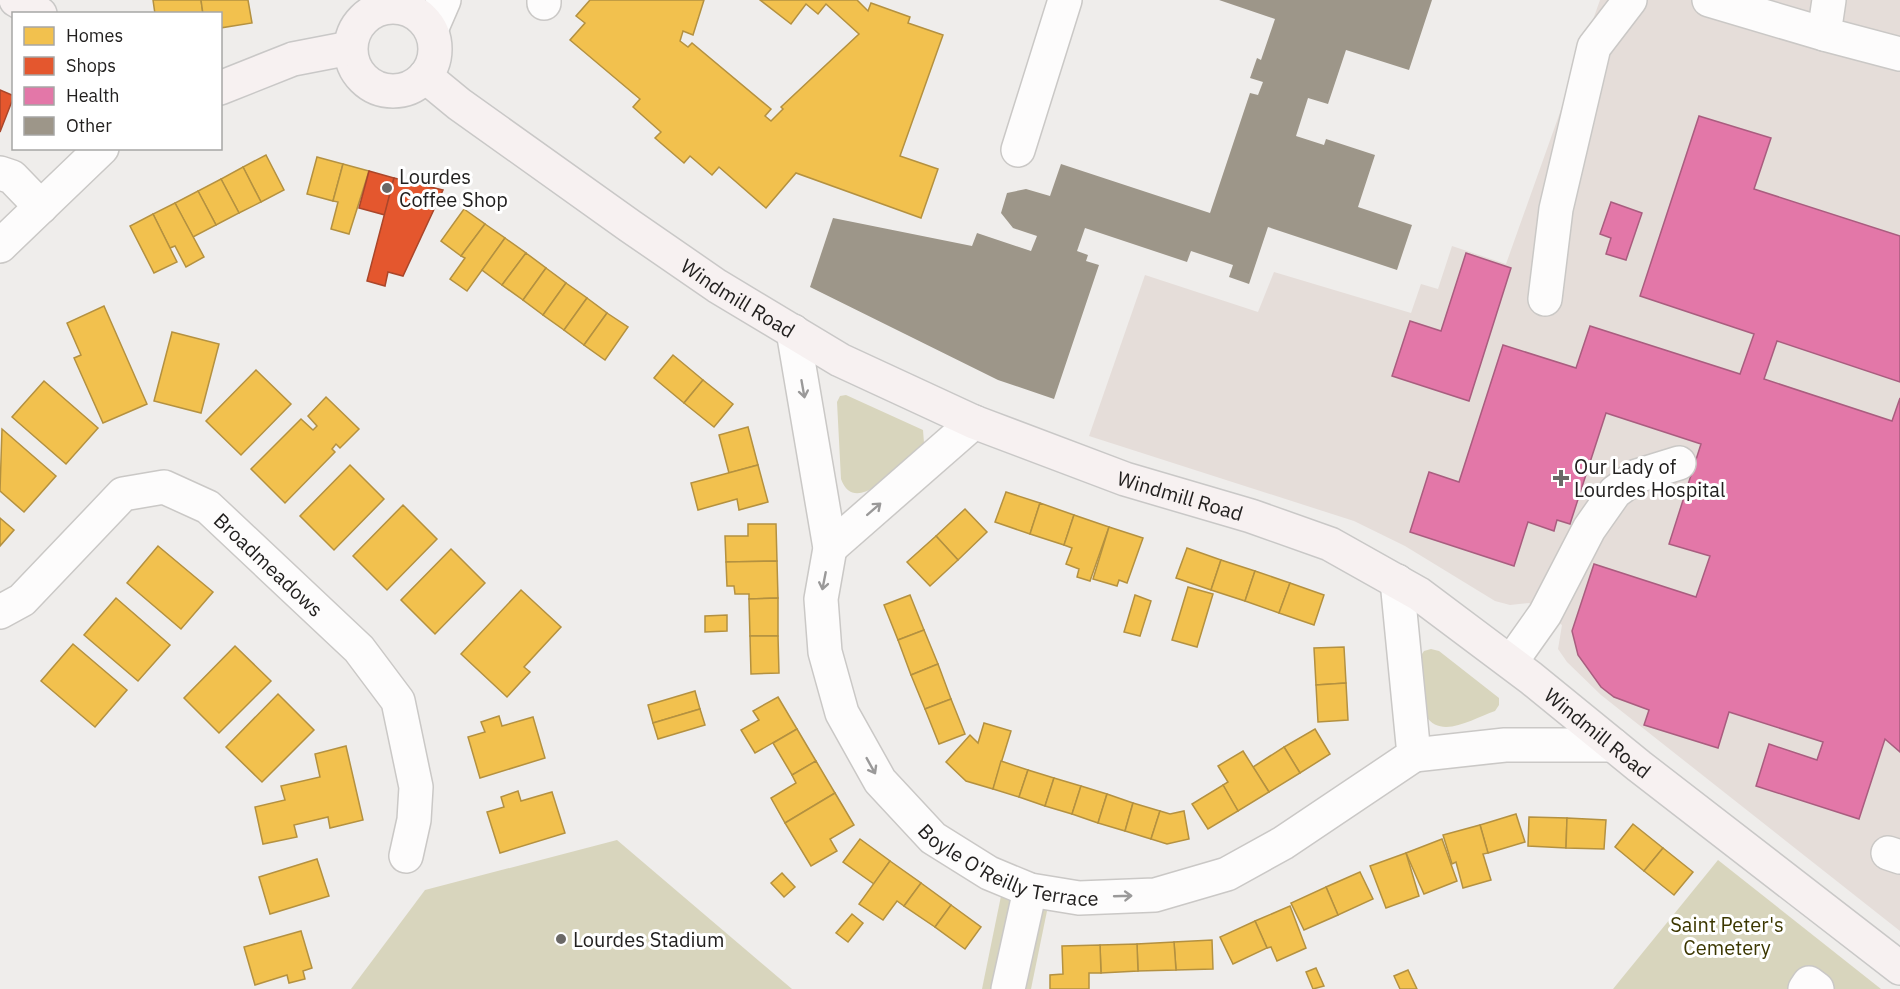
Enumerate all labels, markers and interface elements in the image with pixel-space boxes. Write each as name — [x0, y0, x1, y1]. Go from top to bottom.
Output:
legend — [12, 12, 222, 150]
text: Homes — [66, 24, 123, 47]
text: Shops — [66, 54, 116, 77]
text: Health — [66, 84, 120, 107]
text: Other — [66, 114, 112, 137]
place label: Lourdes Coffee Shop — [399, 163, 508, 213]
marker: Lourdes Coffee Shop — [380, 181, 394, 195]
street label: Windmill Road — [676, 252, 800, 344]
one-way arrow — [798, 379, 809, 398]
place label: Our Lady of Lourdes Hospital — [1574, 453, 1725, 503]
street label: Windmill Road — [1114, 464, 1246, 526]
marker: Our Lady of Lourdes Hospital — [1552, 469, 1570, 487]
one-way arrow — [866, 502, 881, 516]
street label: Broadmeadows — [208, 506, 329, 622]
one-way arrow — [818, 571, 829, 590]
street label: Windmill Road — [1539, 681, 1657, 784]
one-way arrow — [865, 757, 877, 774]
street label: Boyle O'Reilly Terrace — [912, 817, 1099, 912]
one-way arrow — [1113, 890, 1133, 901]
park label: Saint Peter's Cemetery — [1670, 911, 1784, 961]
place label: Lourdes Stadium — [573, 926, 724, 953]
marker: Lourdes Stadium — [554, 932, 568, 946]

